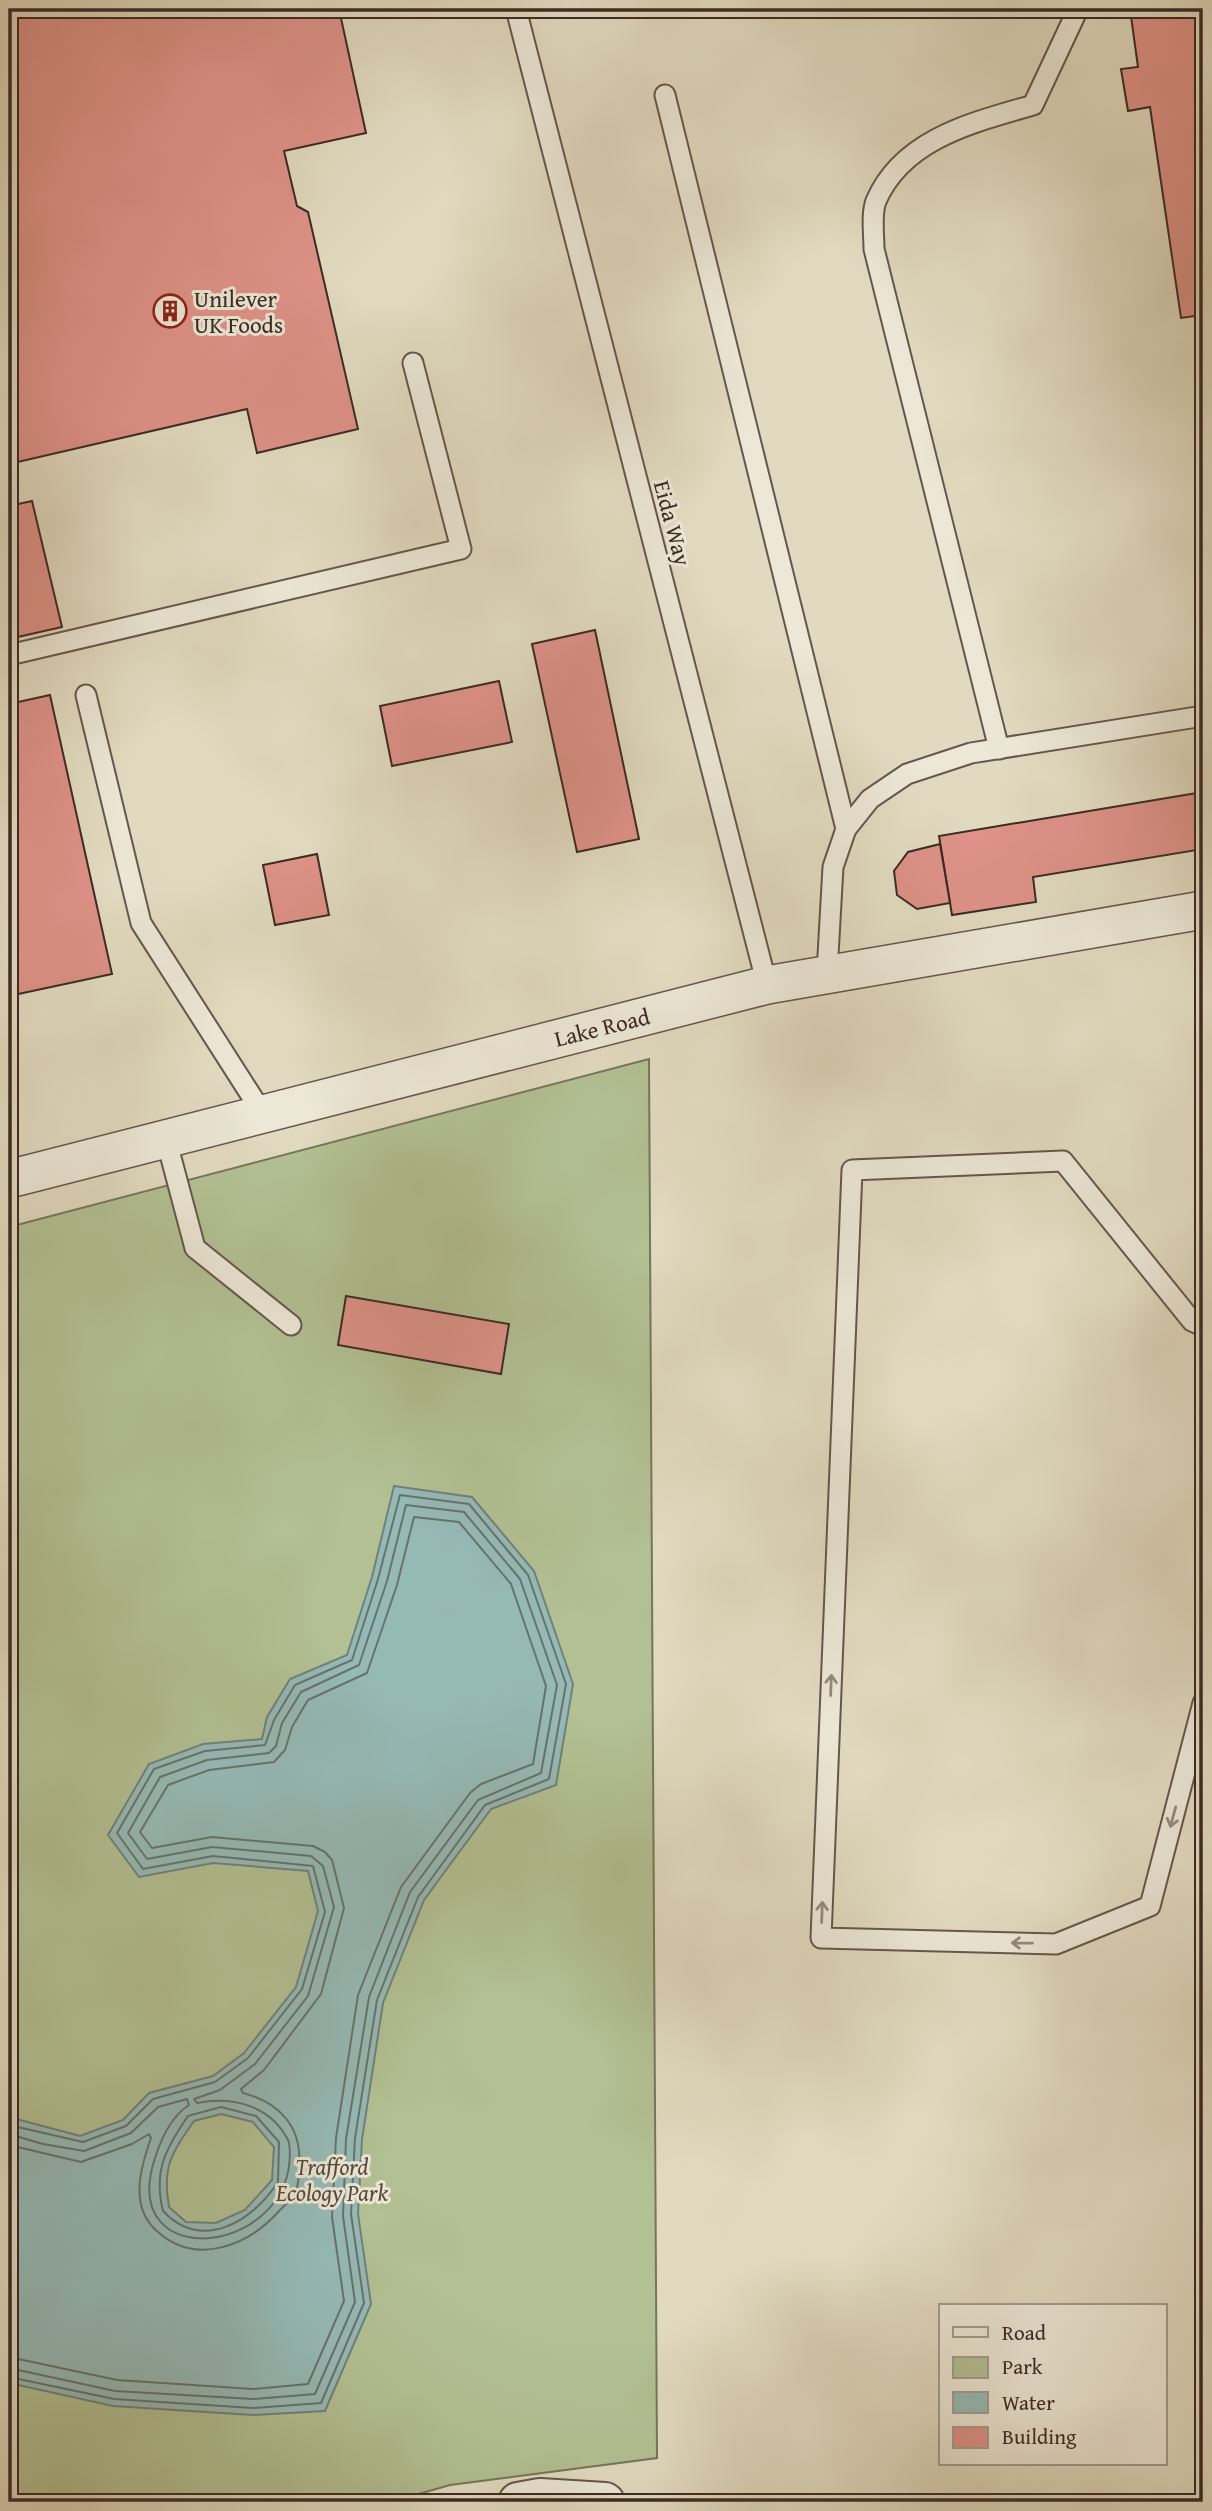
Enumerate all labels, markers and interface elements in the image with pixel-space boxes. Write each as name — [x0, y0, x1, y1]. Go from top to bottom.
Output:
place label: Unilever UK Foods — [194, 282, 283, 341]
building icon: Unilever UK Foods — [151, 292, 189, 330]
street label: Eida Way — [646, 477, 700, 570]
street label: Lake Road — [551, 999, 654, 1055]
one-way arrow — [825, 1673, 838, 1696]
one-way arrow — [1166, 1805, 1179, 1828]
one-way arrow — [816, 1901, 829, 1924]
one-way arrow — [1011, 1937, 1034, 1950]
park label: Trafford Ecology Park — [275, 2150, 388, 2209]
legend — [939, 2304, 1166, 2466]
text: Road — [1002, 2317, 1047, 2348]
text: Park — [1002, 2351, 1043, 2382]
text: Water — [1002, 2387, 1055, 2418]
text: Building — [1002, 2421, 1077, 2452]

